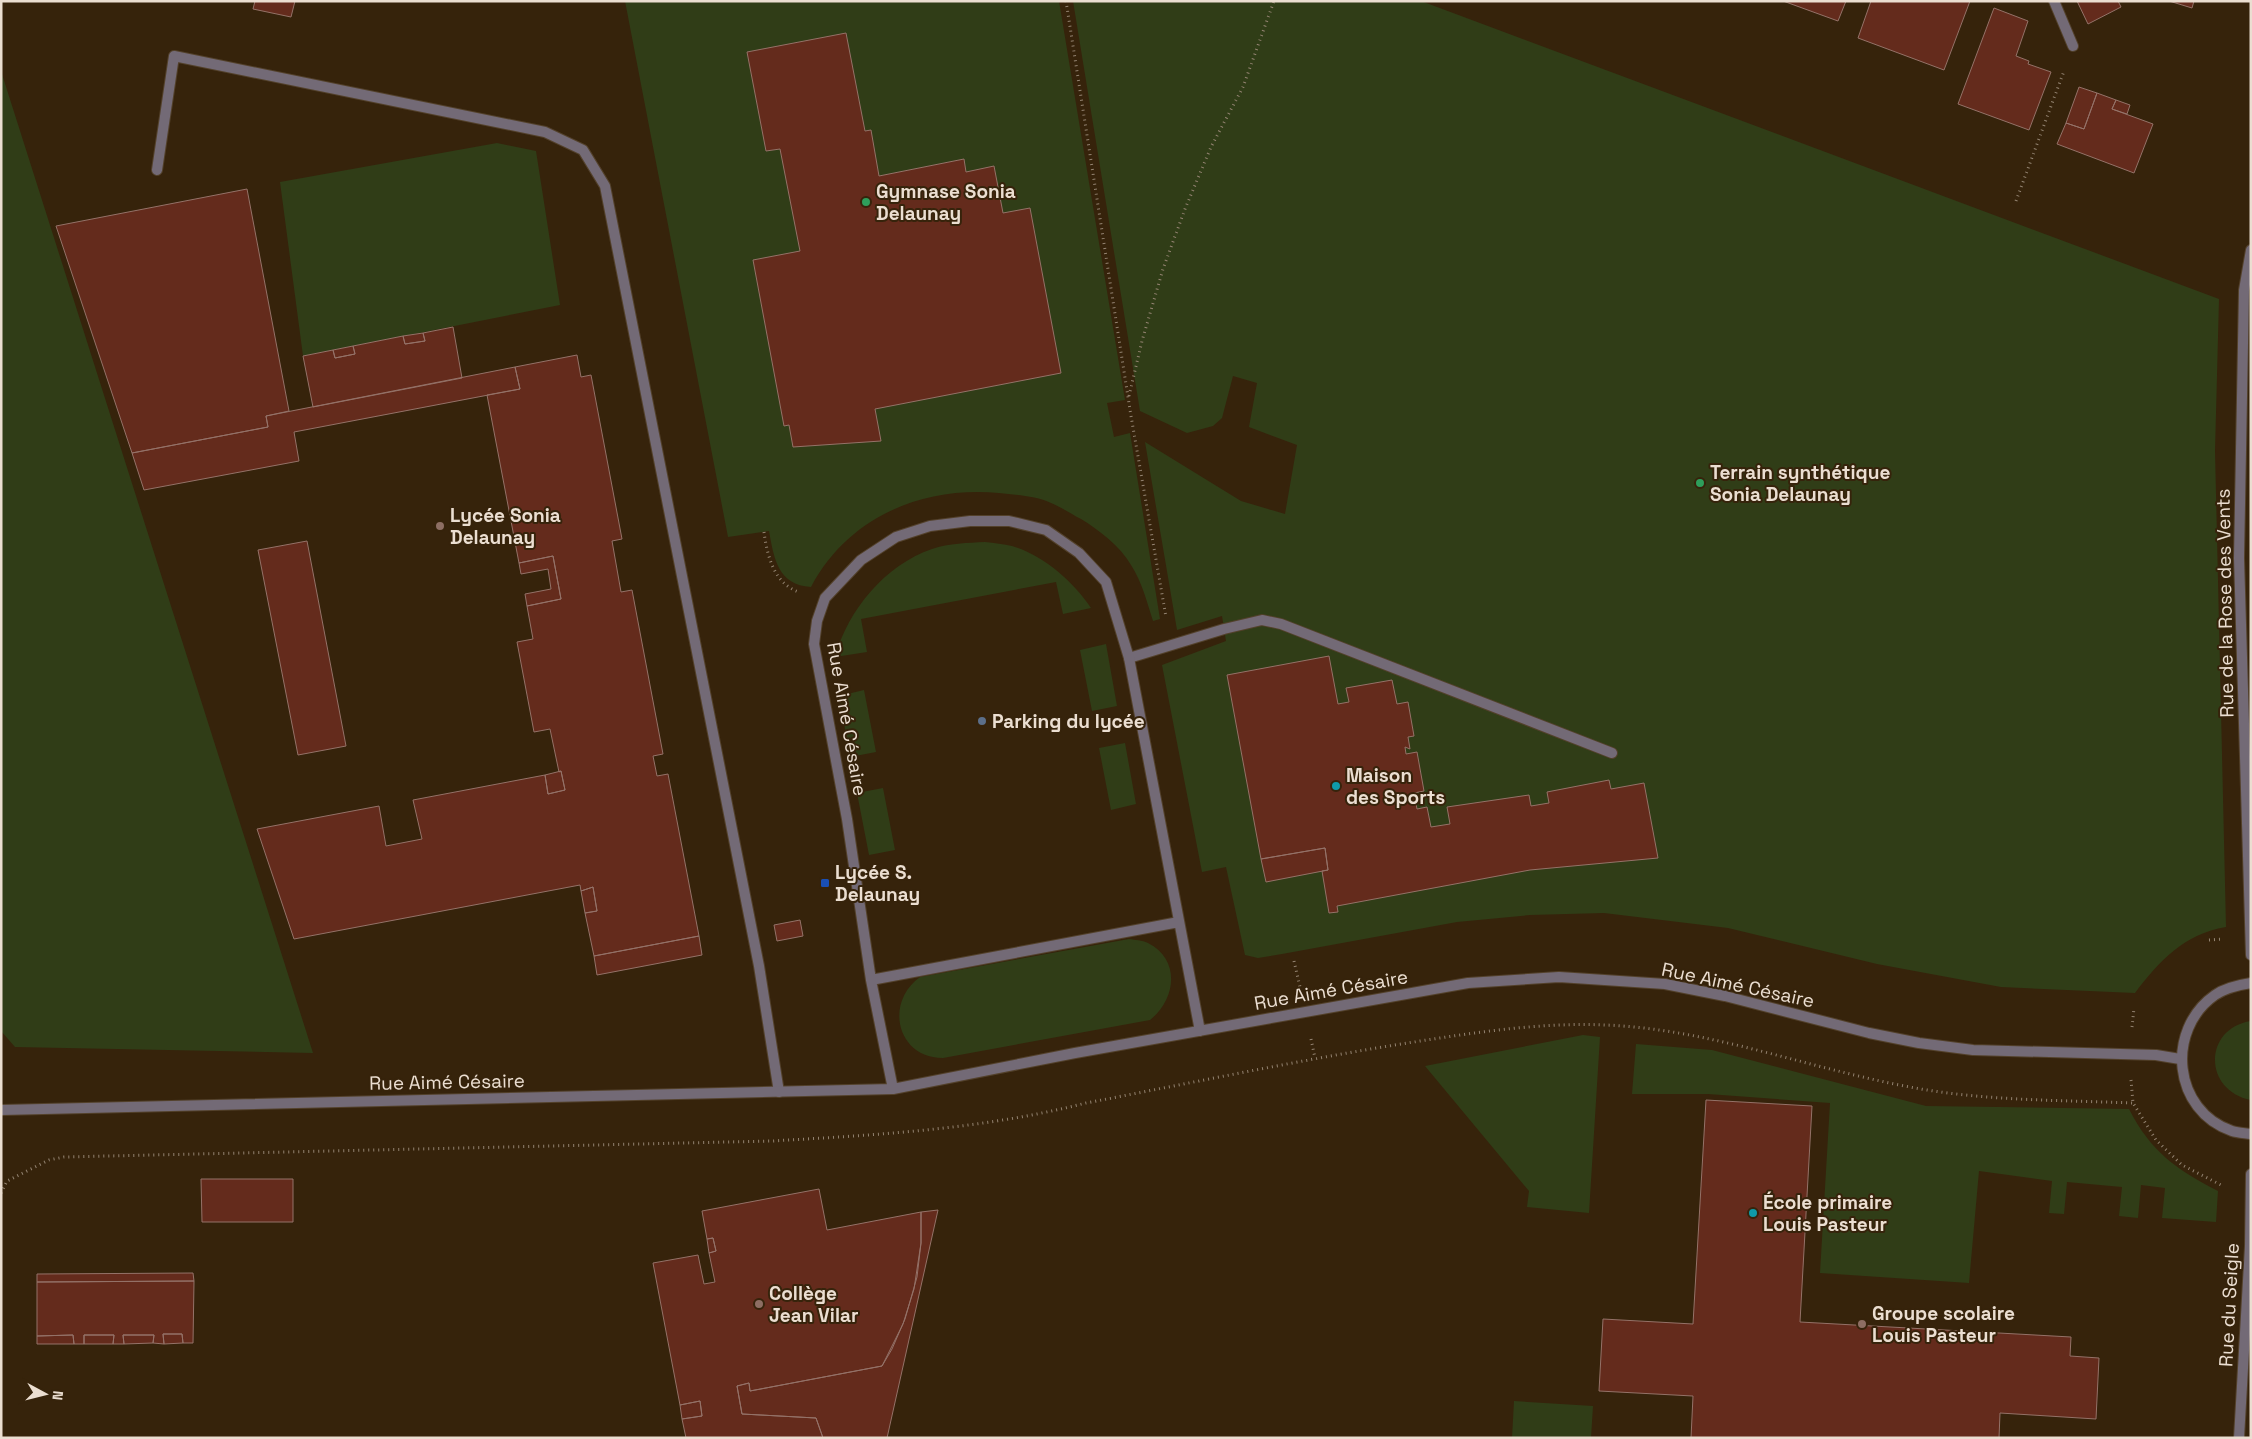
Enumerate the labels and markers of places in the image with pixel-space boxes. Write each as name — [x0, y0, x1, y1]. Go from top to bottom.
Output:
place label: Gymnase Sonia Delaunay — [876, 179, 1016, 226]
marker: Gymnase Sonia Delaunay — [860, 196, 872, 208]
place label: Terrain synthétique Sonia Delaunay — [1710, 460, 1890, 507]
marker: Terrain synthétique Sonia Delaunay — [1694, 477, 1706, 489]
place label: Lycée Sonia Delaunay — [450, 503, 561, 550]
marker: Lycée Sonia Delaunay — [434, 520, 446, 532]
place label: Parking du lycée — [992, 709, 1145, 734]
marker: Parking du lycée — [976, 715, 988, 727]
place label: Maison des Sports — [1346, 763, 1445, 810]
marker: Maison des Sports — [1330, 780, 1342, 792]
place label: Lycée S. Delaunay — [835, 860, 920, 907]
marker: Lycée S. Delaunay — [819, 877, 831, 889]
place label: École primaire Louis Pasteur — [1763, 1190, 1892, 1237]
marker: École primaire Louis Pasteur — [1747, 1207, 1759, 1219]
place label: Collège Jean Vilar — [769, 1281, 858, 1328]
marker: Collège Jean Vilar — [753, 1298, 765, 1310]
place label: Groupe scolaire Louis Pasteur — [1872, 1301, 2015, 1348]
marker: Groupe scolaire Louis Pasteur — [1856, 1318, 1868, 1330]

